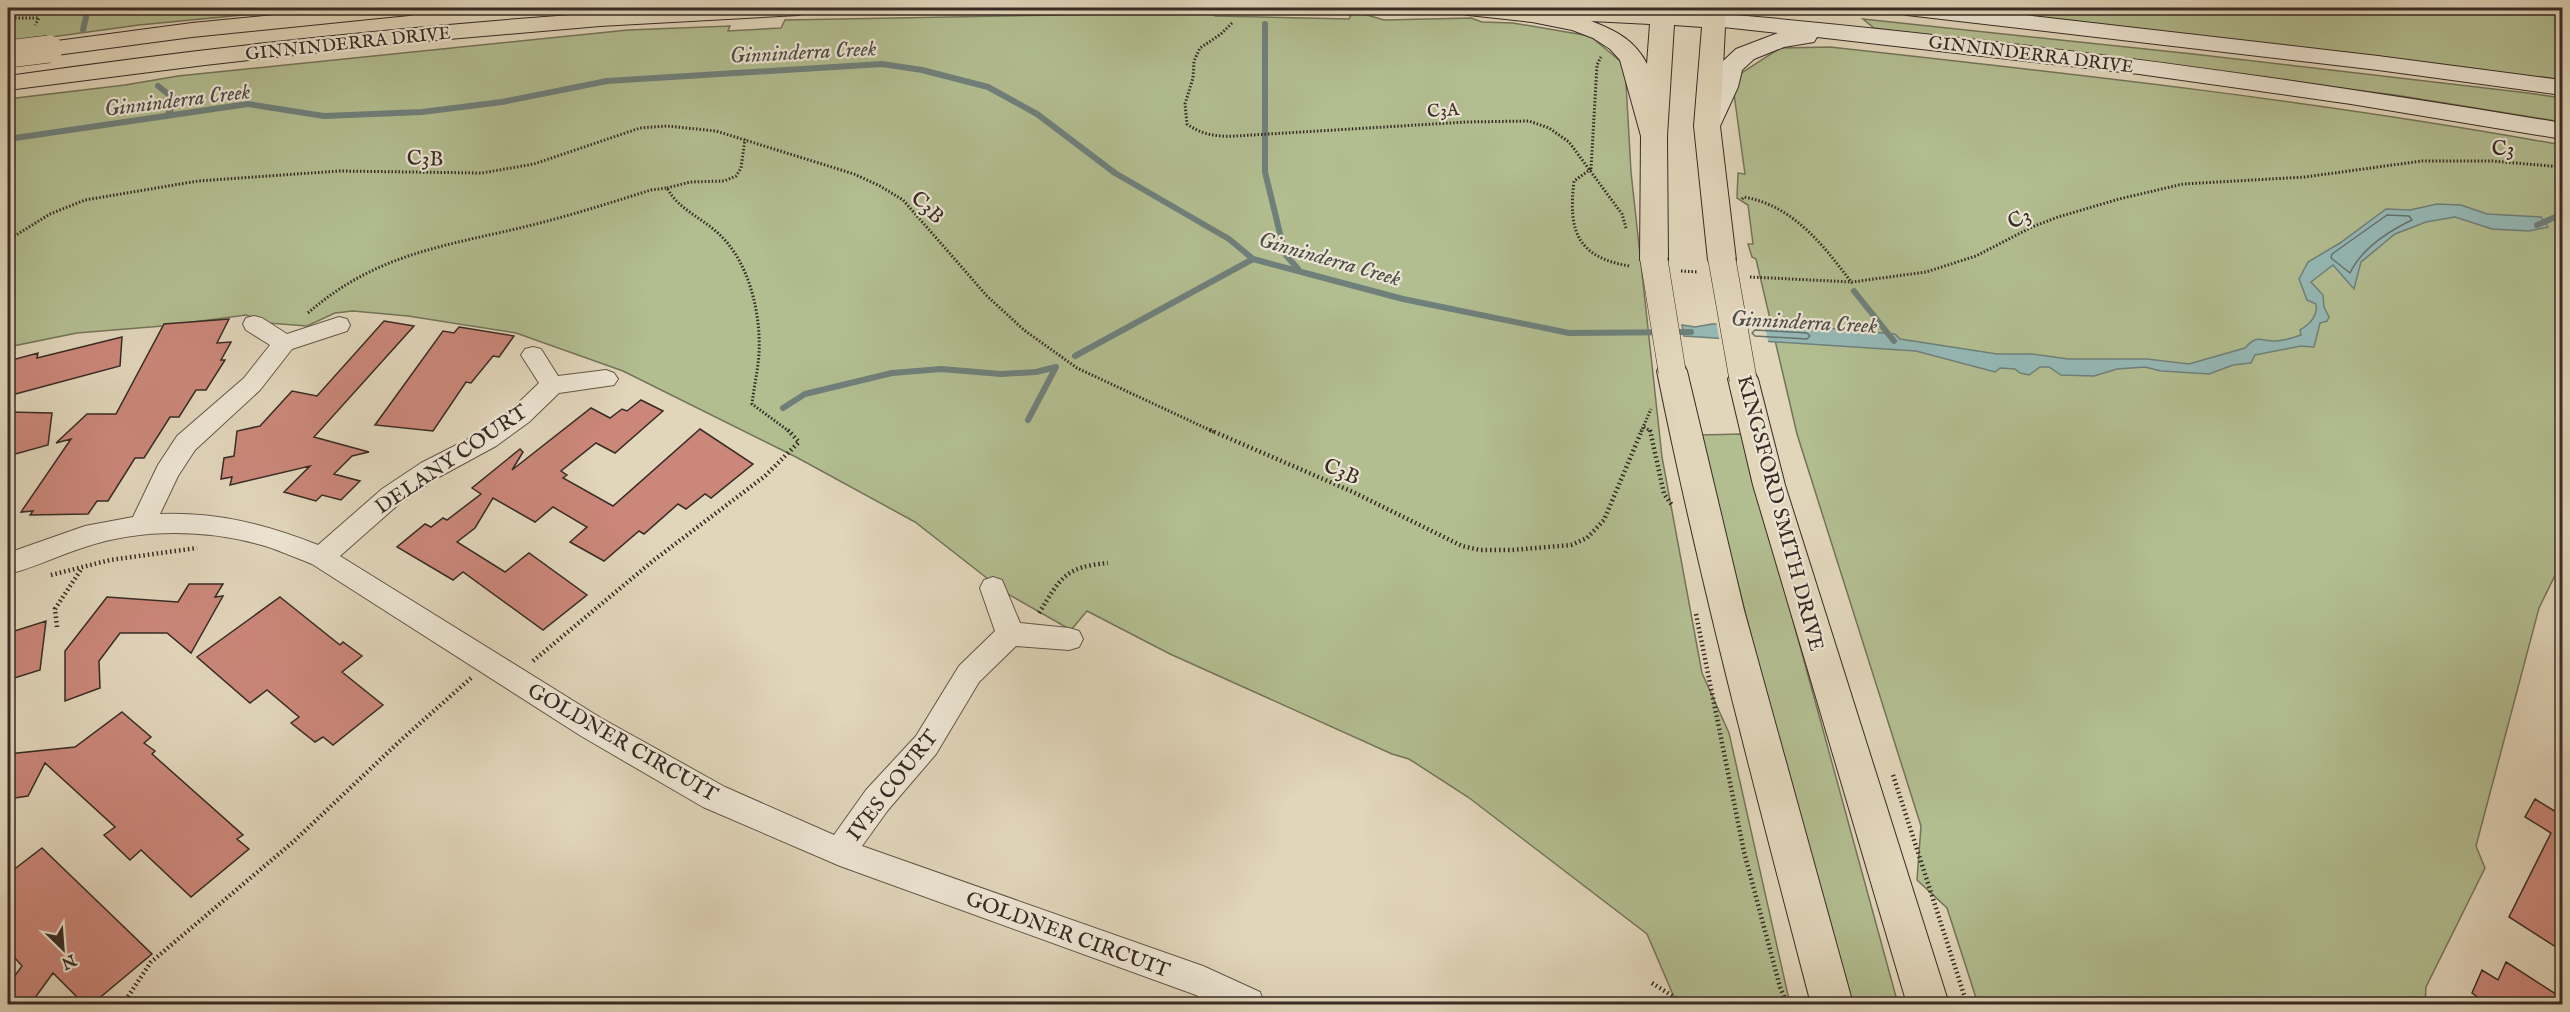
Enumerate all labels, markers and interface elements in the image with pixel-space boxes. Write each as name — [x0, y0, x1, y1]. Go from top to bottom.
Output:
street label: GINNINDERRA DRIVE — [244, 22, 452, 67]
street label: GINNINDERRA DRIVE — [1927, 32, 2135, 79]
water label: Ginninderra Creek — [729, 35, 877, 71]
water label: Ginninderra Creek — [103, 78, 252, 124]
street label: C3A — [1426, 99, 1461, 124]
street label: C3 — [2491, 135, 2515, 164]
street label: C3B — [406, 145, 444, 174]
street label: C3B — [904, 186, 950, 231]
street label: C3 — [2003, 202, 2036, 236]
water label: Ginninderra Creek — [1255, 226, 1404, 294]
water label: Ginninderra Creek — [1730, 305, 1878, 341]
street label: KINGSFORD SMITH DRIVE — [1730, 372, 1829, 654]
street label: DELANY COURT — [370, 399, 534, 521]
street label: C3B — [1319, 453, 1364, 492]
street label: GOLDNER CIRCUIT — [522, 678, 723, 809]
street label: IVES COURT — [841, 724, 945, 847]
street label: GOLDNER CIRCUIT — [962, 886, 1174, 985]
north arrow — [33, 919, 93, 979]
text: N — [58, 948, 80, 973]

